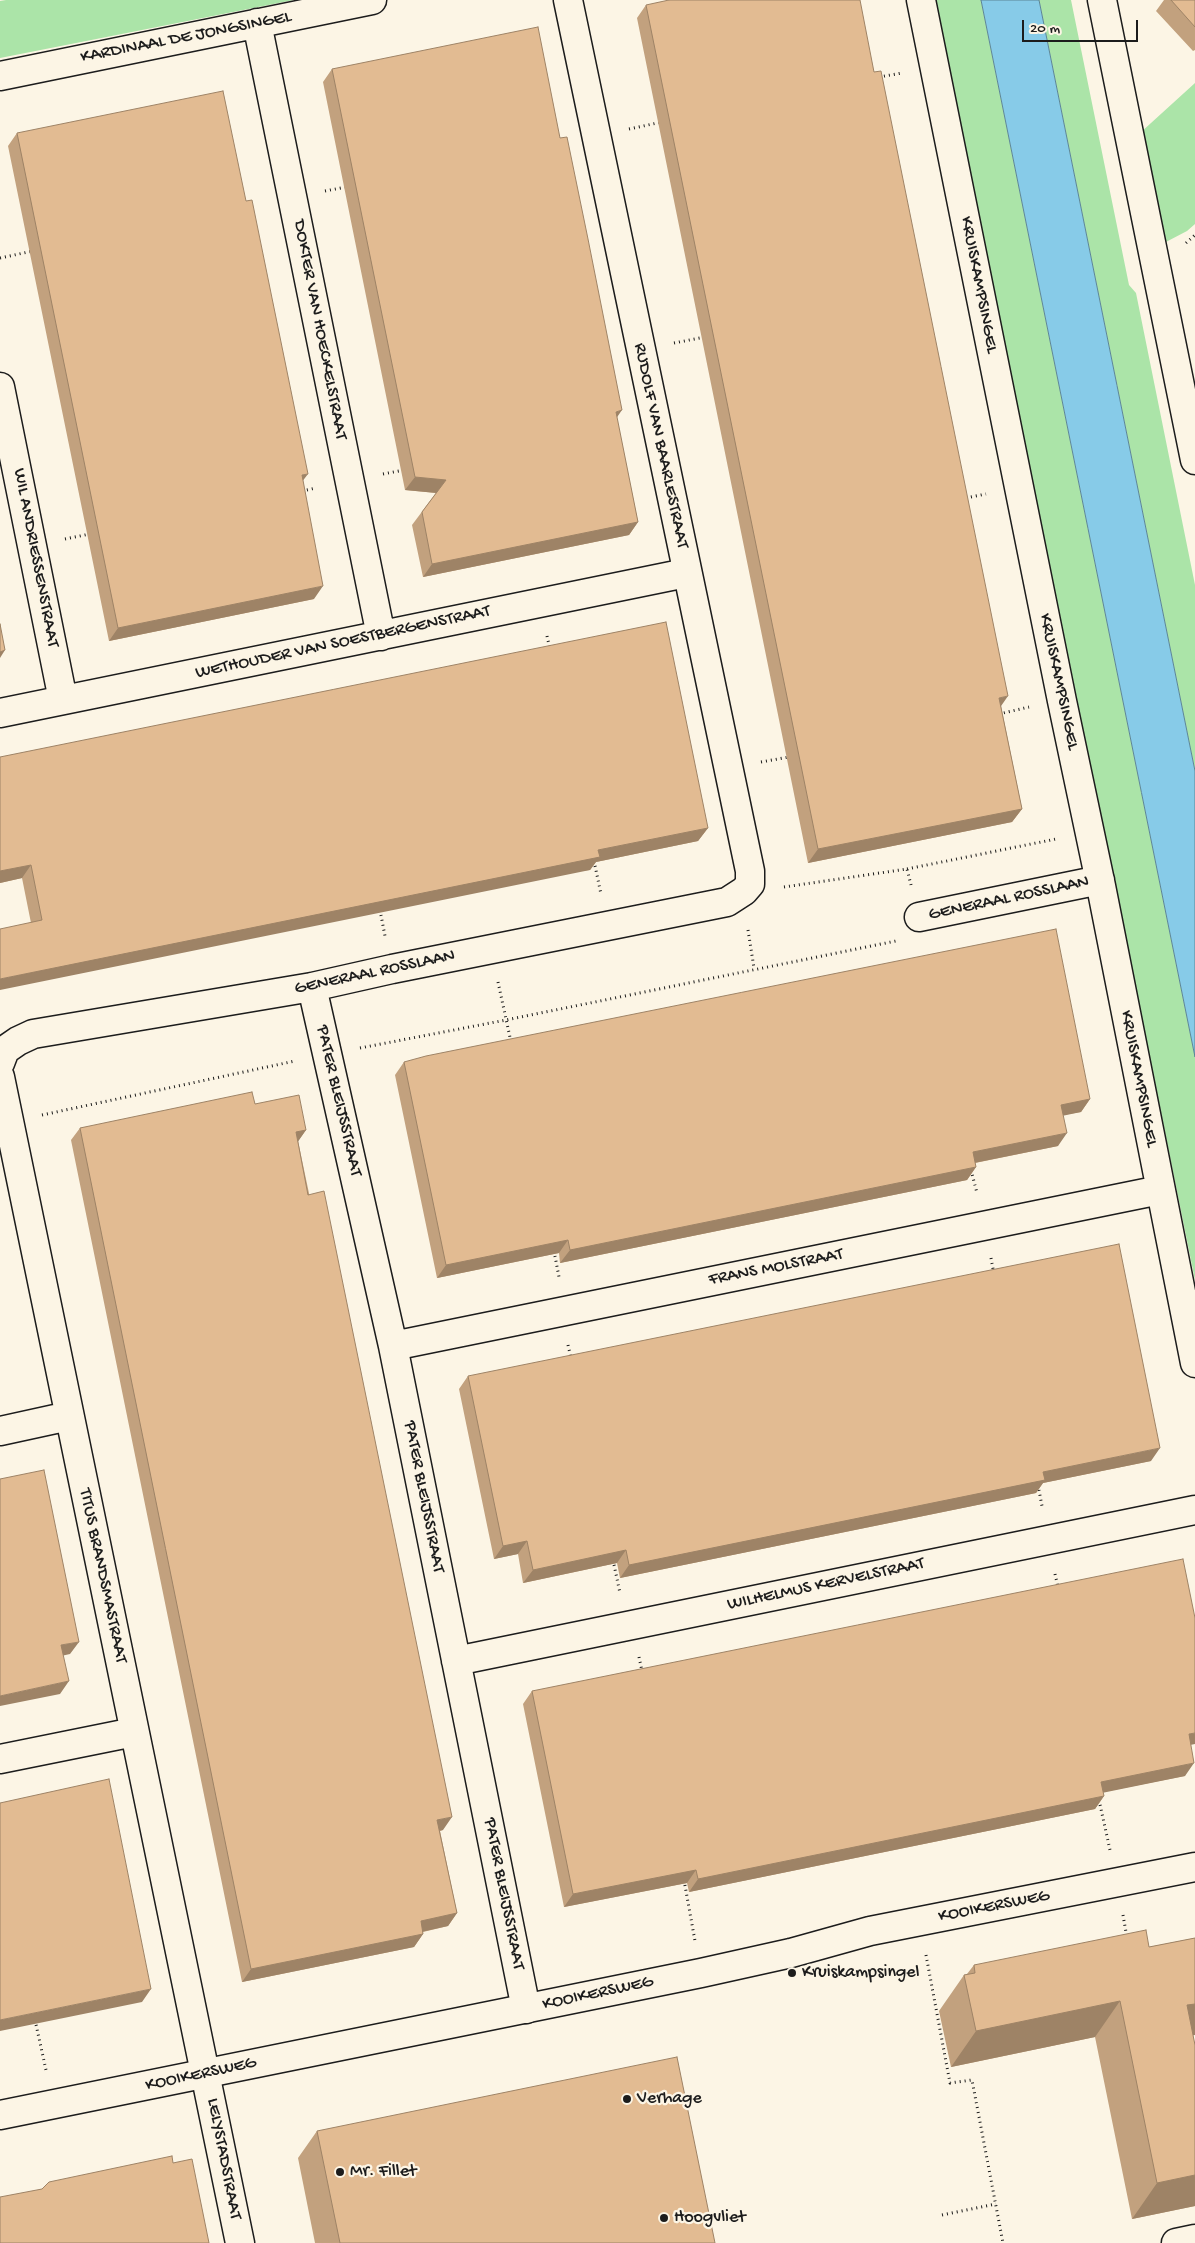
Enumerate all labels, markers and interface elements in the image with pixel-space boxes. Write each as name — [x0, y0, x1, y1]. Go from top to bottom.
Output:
street label: KARDINAAL DE JONGSINGEL — [79, 7, 293, 69]
scale bar — [1025, 10, 1141, 42]
text: 20 m — [1030, 20, 1060, 38]
street label: KRUISKAMPSINGEL — [954, 215, 1002, 355]
street label: DOKTER VAN HOECKELSTRAAT — [287, 218, 351, 442]
street label: RUDOLF VAN BAARLESTRAAT — [628, 341, 692, 551]
street label: WIL ANDRIESSENSTRAAT — [7, 467, 63, 649]
street label: WETHOUDER VAN SOESTBERGENSTRAAT — [194, 601, 492, 685]
street label: KRUISKAMPSINGEL — [1033, 612, 1083, 752]
street label: GENERAAL ROSSLAAN — [927, 871, 1091, 927]
street label: GENERAAL ROSSLAAN — [293, 945, 457, 1001]
street label: KRUISKAMPSINGEL — [1114, 1009, 1162, 1149]
street label: PATER BLEIJSSTRAAT — [310, 1023, 366, 1179]
street label: FRANS MOLSTRAAT — [707, 1244, 845, 1292]
street label: PATER BLEIJSSTRAAT — [398, 1419, 448, 1575]
street label: TITUS BRANDSMASTRAAT — [73, 1487, 131, 1665]
street label: WILHELMUS KERVELSTRAAT — [725, 1554, 927, 1616]
street label: PATER BLEIJSSTRAAT — [478, 1816, 528, 1972]
street label: KOOIKERSWEG — [937, 1886, 1051, 1928]
place label: Kruiskampsingel — [802, 1962, 919, 1984]
marker: Kruiskampsingel — [786, 1967, 798, 1979]
street label: KOOIKERSWEG — [541, 1972, 655, 2016]
street label: KOOIKERSWEG — [144, 2053, 258, 2097]
place label: Verhage — [637, 2088, 702, 2110]
marker: Verhage — [621, 2093, 633, 2105]
street label: LELYSTADSTRAAT — [201, 2096, 245, 2222]
place label: Mr. Fillet — [350, 2161, 416, 2183]
marker: Mr. Fillet — [334, 2166, 346, 2178]
place label: Hoogvliet — [674, 2207, 746, 2229]
marker: Hoogvliet — [658, 2212, 670, 2224]

